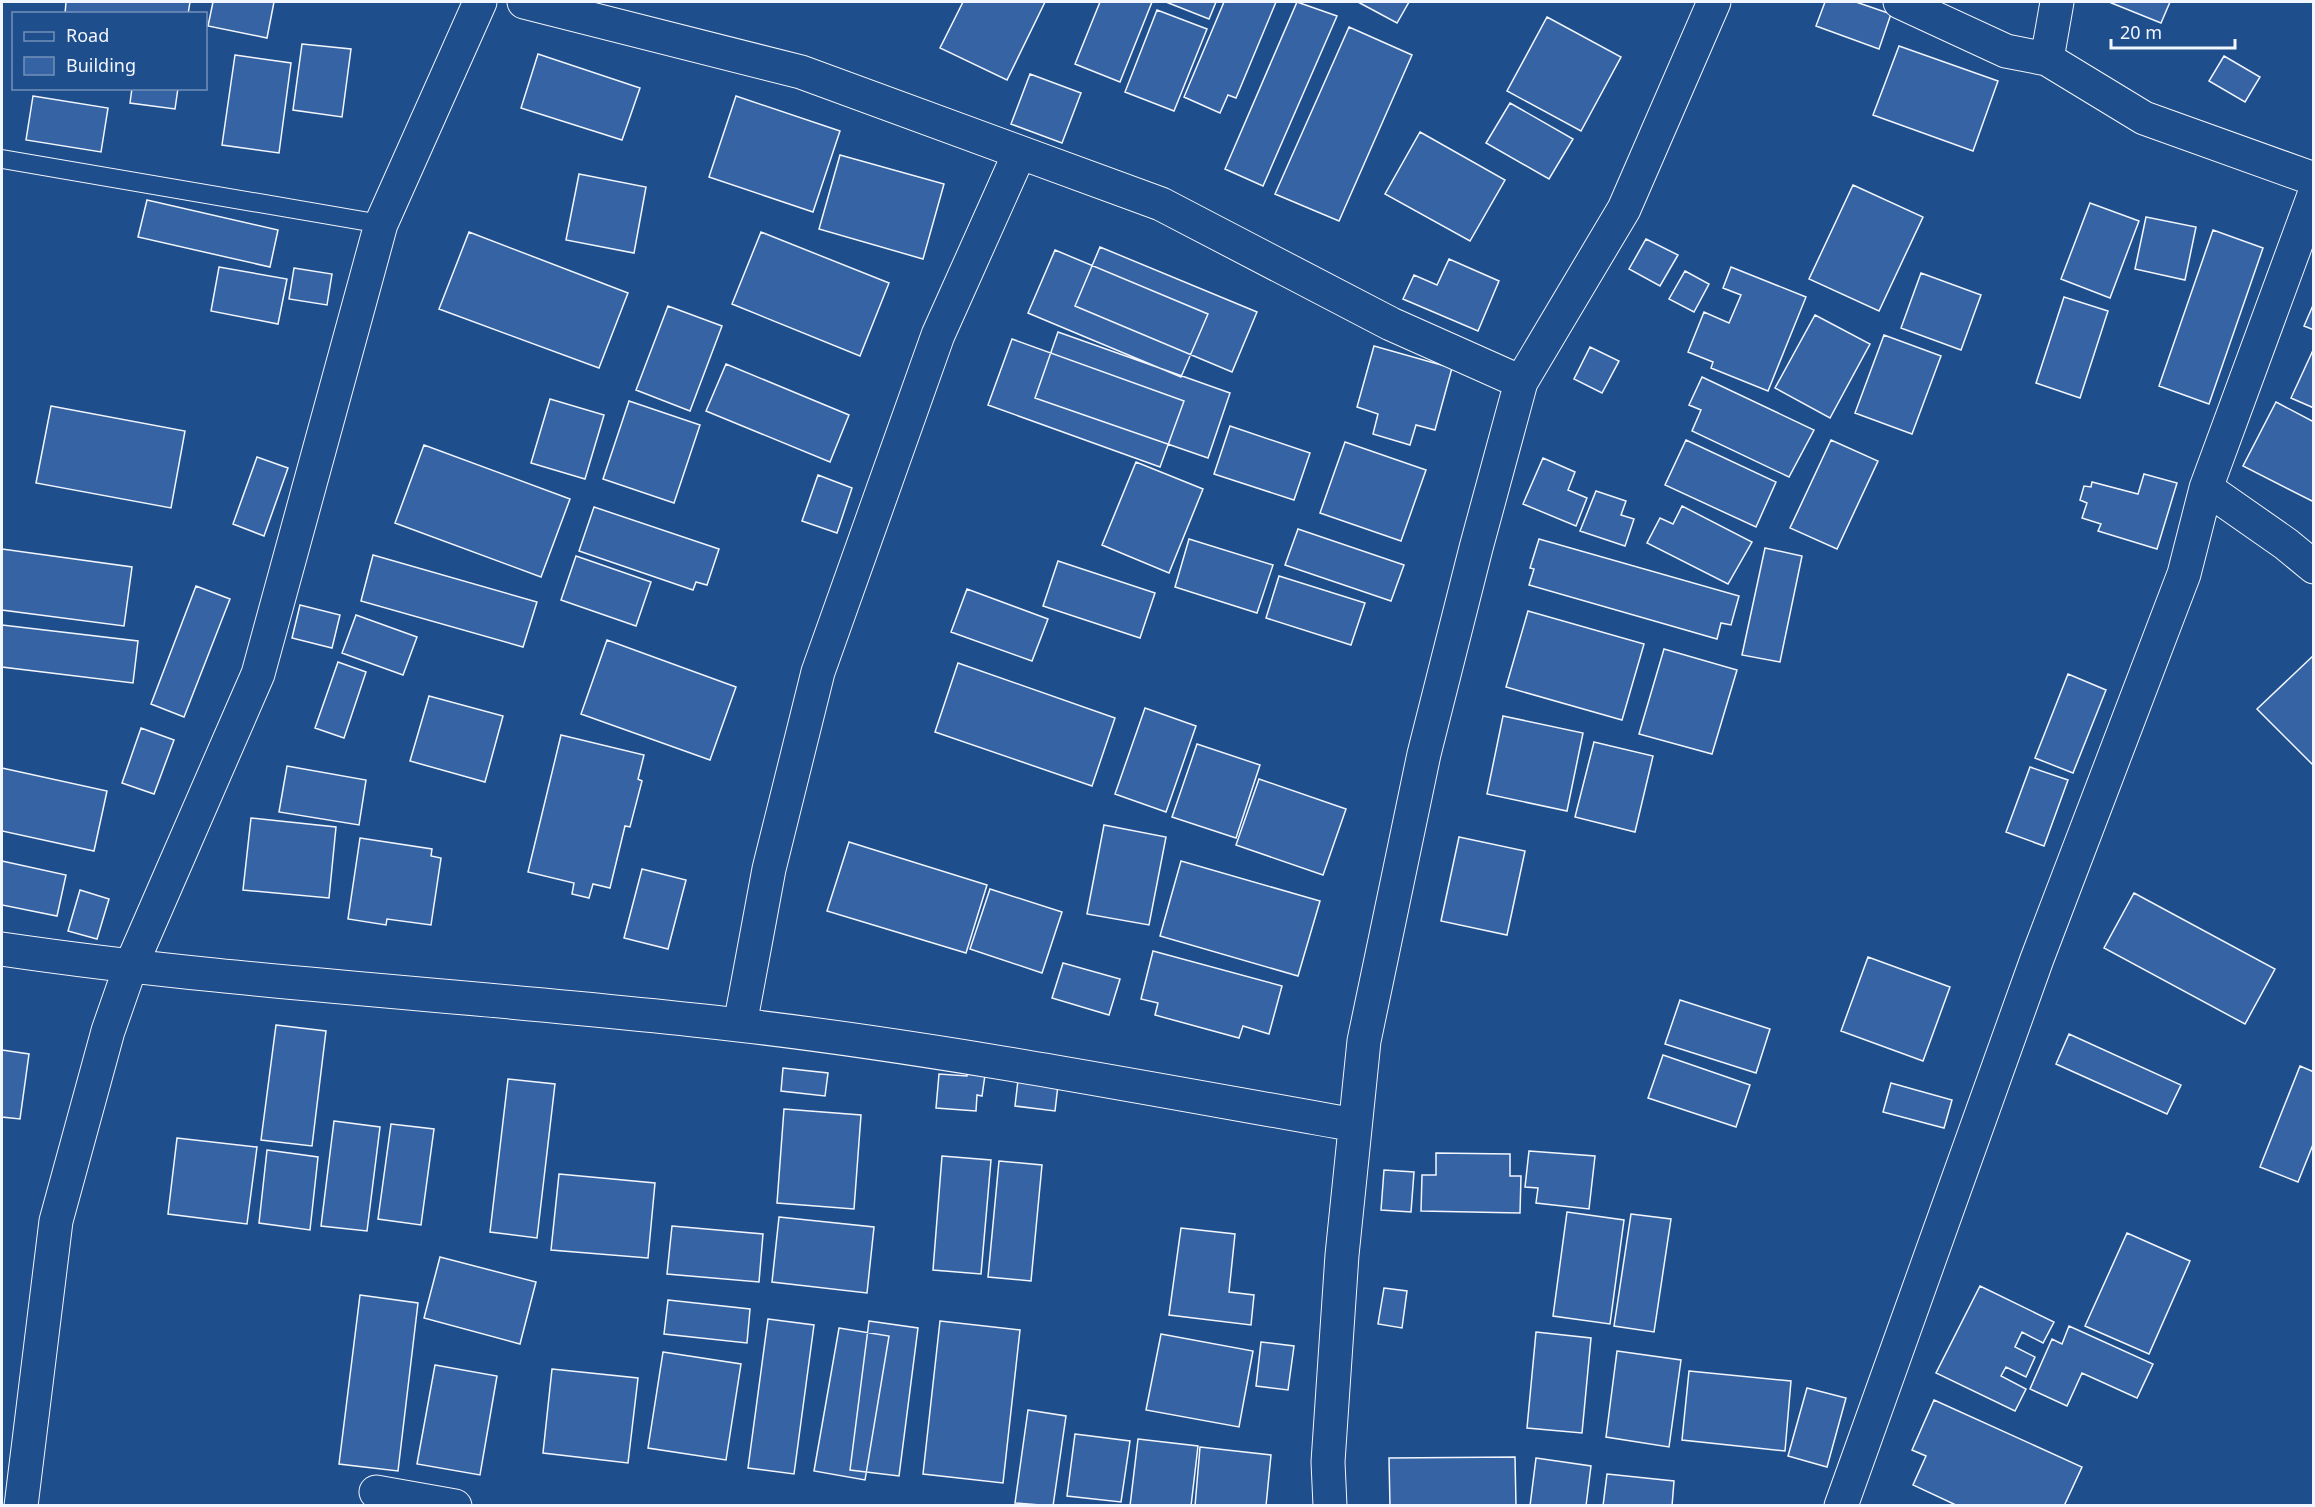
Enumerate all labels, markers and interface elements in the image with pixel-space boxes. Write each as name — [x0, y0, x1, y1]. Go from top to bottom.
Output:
legend — [12, 12, 207, 90]
scale bar — [2111, 12, 2236, 50]
text: 20 m — [2120, 20, 2162, 44]
text: Road — [66, 23, 109, 47]
text: Building — [66, 53, 136, 77]

